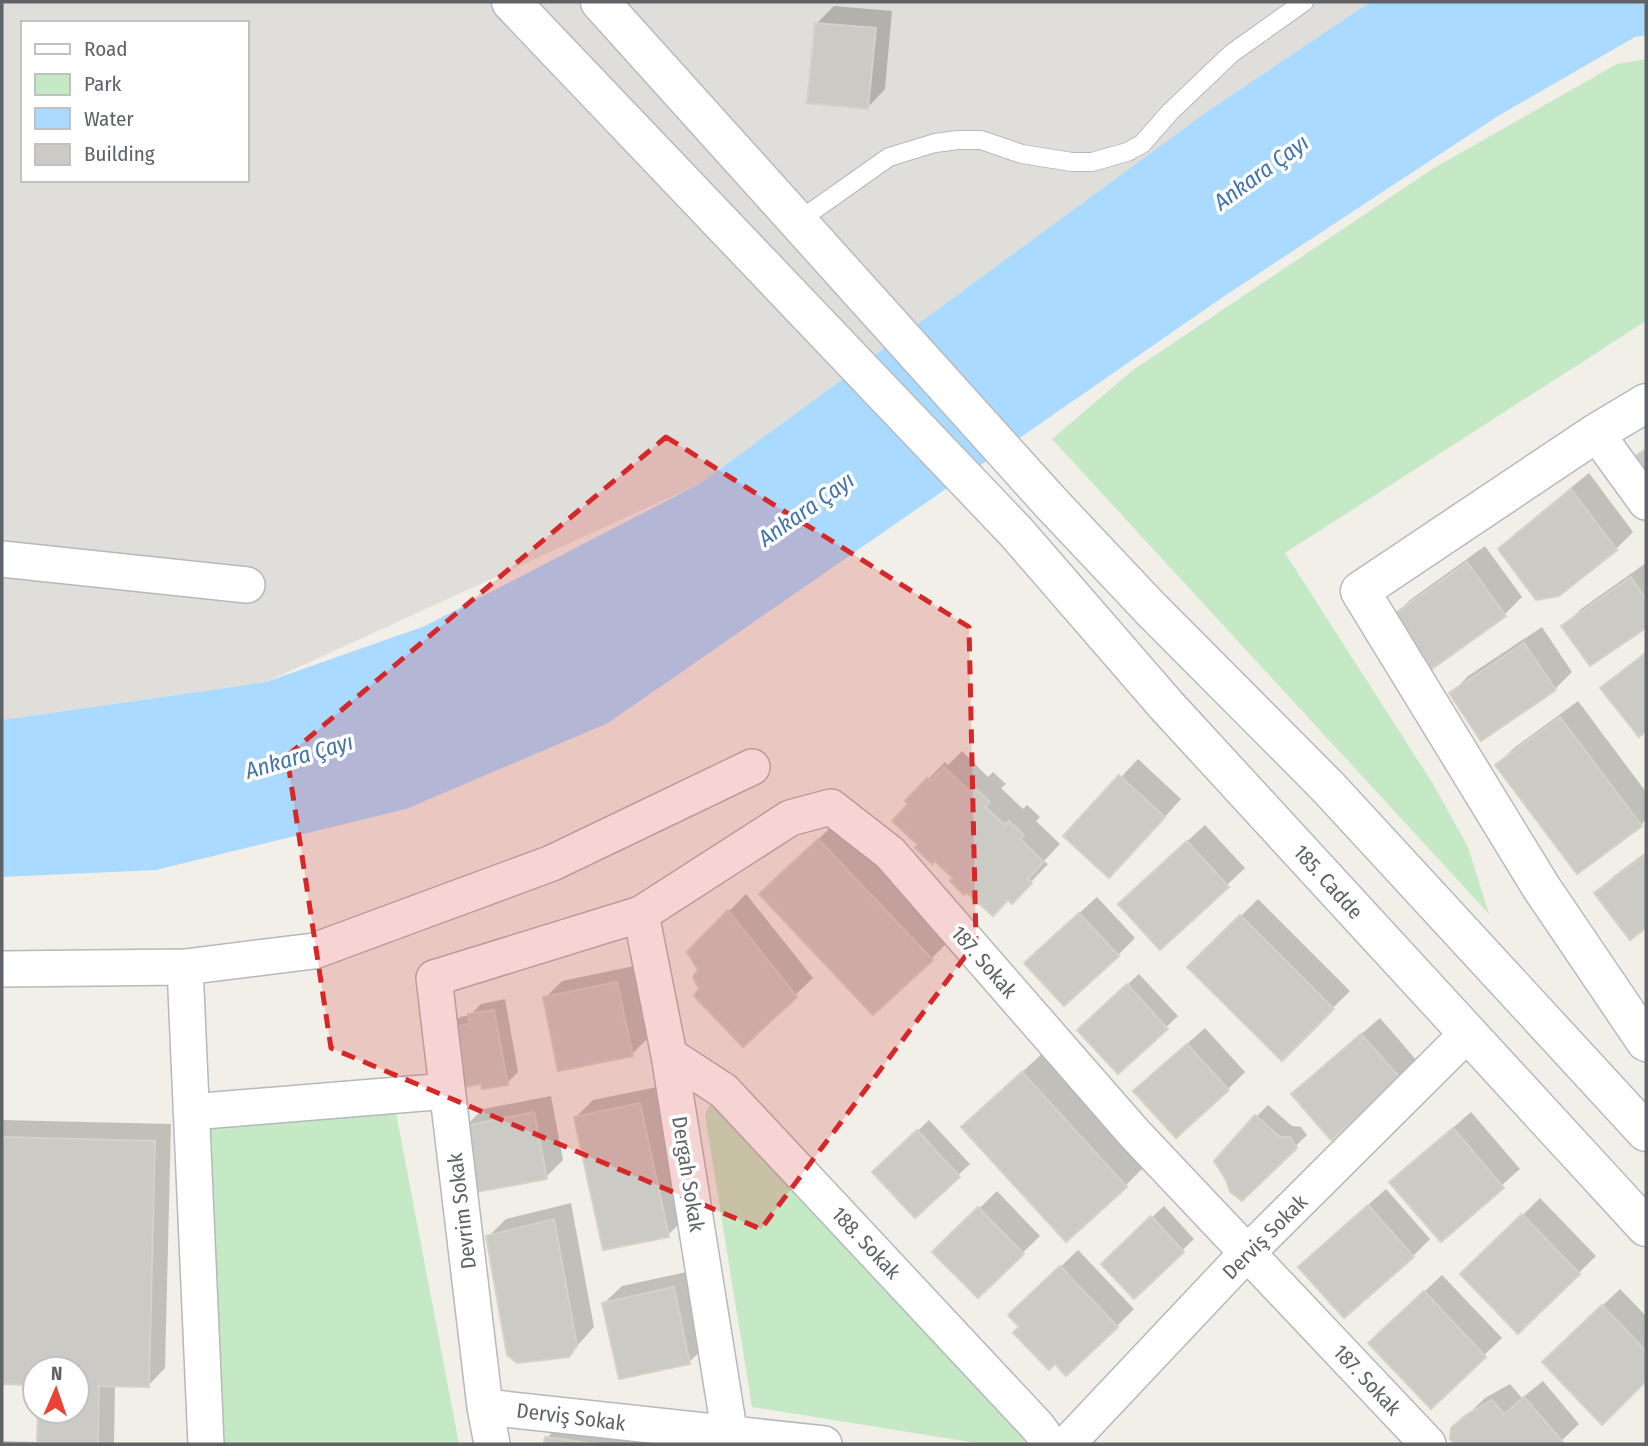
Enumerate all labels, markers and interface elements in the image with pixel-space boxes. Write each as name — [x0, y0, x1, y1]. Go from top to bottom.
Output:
legend — [21, 21, 248, 182]
text: Road — [84, 36, 128, 62]
text: Park — [84, 71, 122, 97]
text: Water — [84, 106, 134, 132]
water label: Ankara Çayı — [1207, 128, 1314, 216]
text: Building — [84, 141, 155, 167]
water label: Ankara Çayı — [752, 466, 859, 553]
water label: Ankara Çayı — [241, 727, 356, 785]
street label: 185. Cadde — [1288, 839, 1368, 925]
street label: 187. Sokak — [946, 921, 1023, 1004]
street label: Dergah Sokak — [666, 1114, 710, 1234]
street label: Devrim Sokak — [442, 1151, 482, 1270]
street label: Derviş Sokak — [1217, 1189, 1313, 1285]
street label: 188. Sokak — [826, 1201, 906, 1285]
street label: 187. Sokak — [1328, 1339, 1406, 1421]
north arrow — [21, 1355, 91, 1425]
text: N — [50, 1362, 63, 1385]
street label: Derviş Sokak — [515, 1397, 627, 1437]

